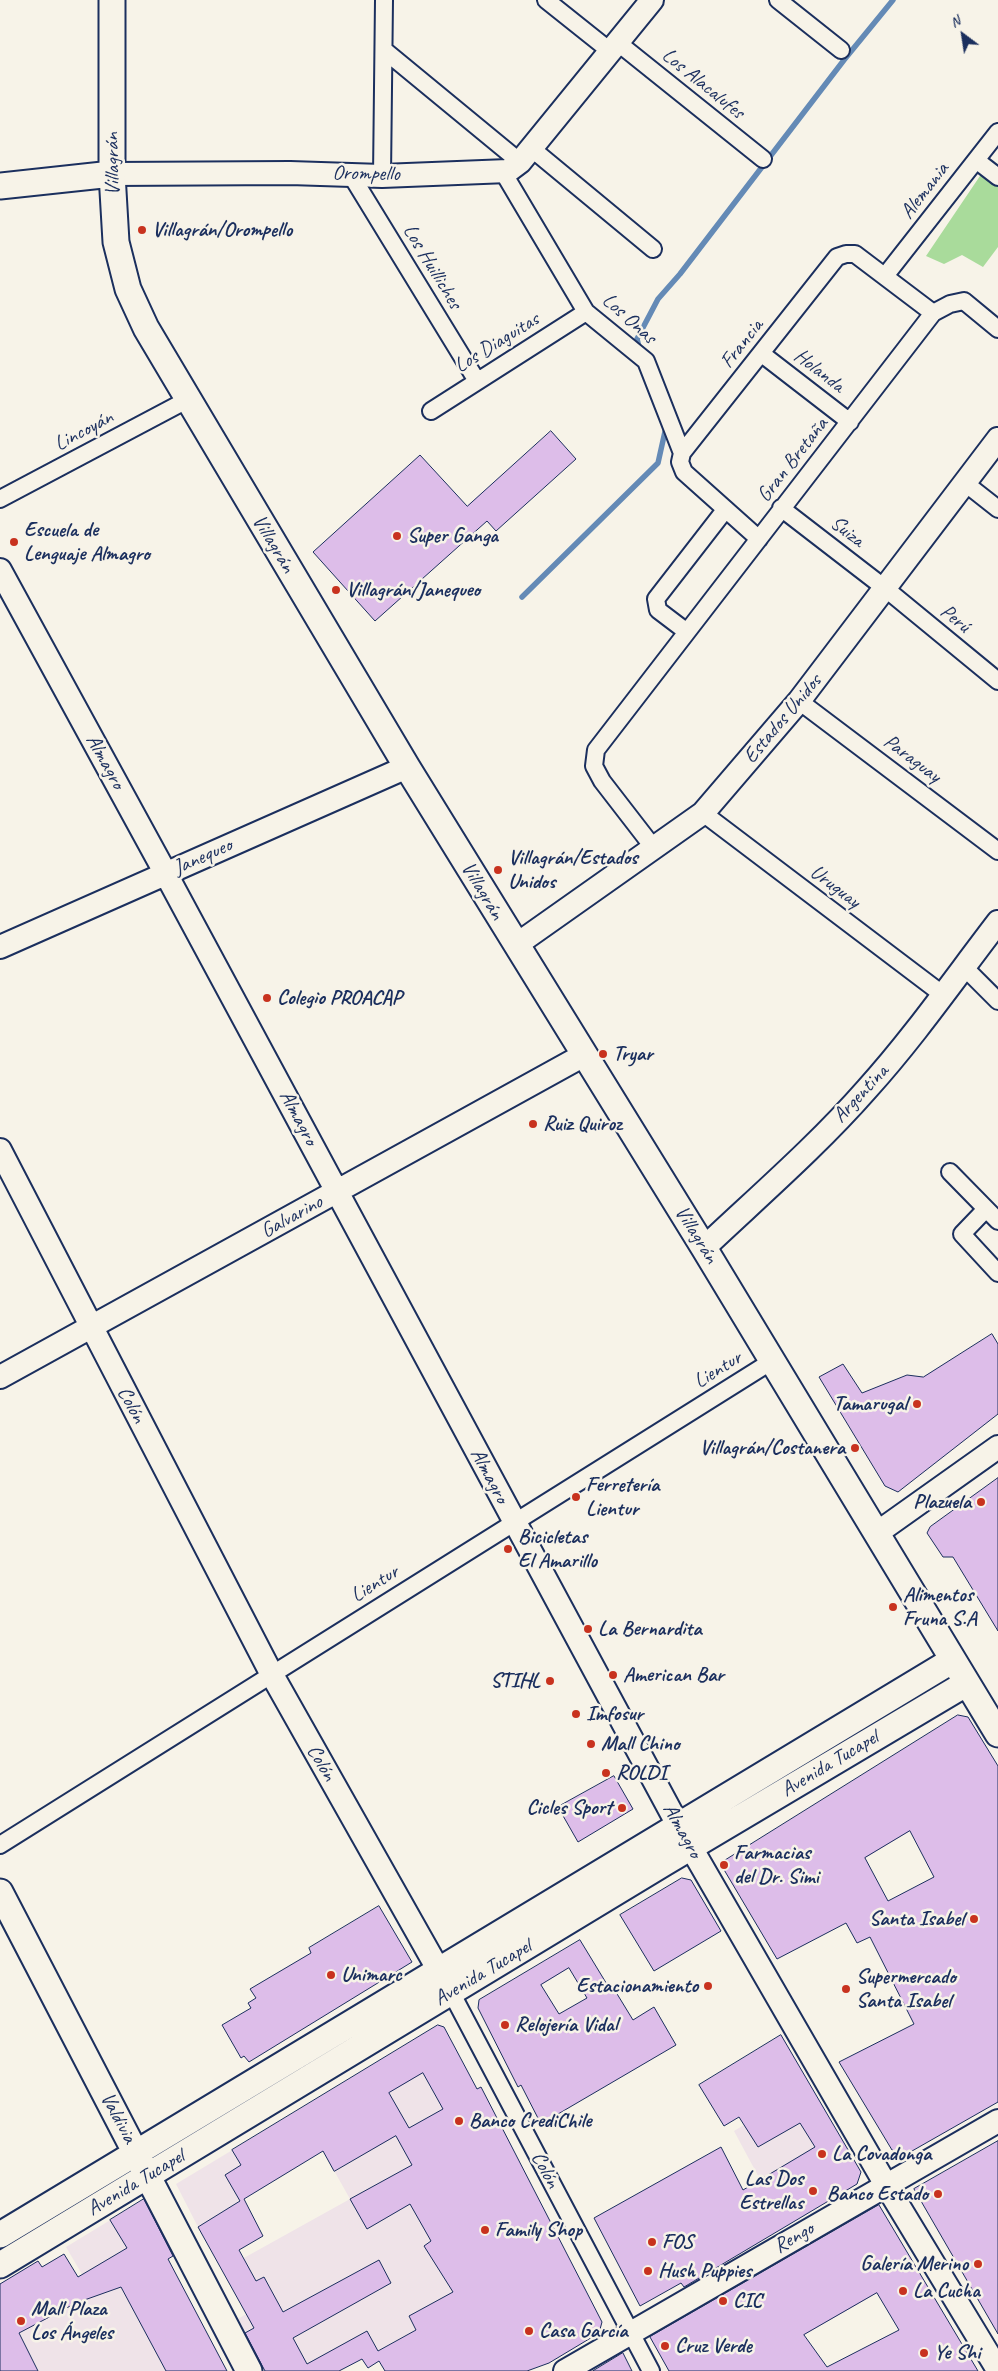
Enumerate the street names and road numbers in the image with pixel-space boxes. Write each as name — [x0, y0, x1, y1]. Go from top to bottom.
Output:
street label: Los Alacalufes — [657, 43, 749, 125]
street label: Villagrán — [100, 132, 126, 196]
street label: Alemania — [895, 158, 955, 224]
street label: Orompello — [332, 161, 400, 187]
street label: Los Huilliches — [397, 220, 467, 314]
street label: Los Onas — [596, 288, 662, 350]
street label: Los Diaguitas — [450, 307, 544, 379]
street label: Francia — [715, 314, 769, 374]
street label: Holanda — [789, 343, 849, 399]
street label: Lincoyán — [50, 405, 118, 457]
street label: Gran Bretaña — [752, 413, 834, 507]
street label: Villagrán — [246, 510, 300, 578]
street label: Suiza — [825, 511, 869, 553]
street label: Perú — [935, 599, 975, 639]
street label: Estados Unidos — [738, 669, 828, 769]
street label: Paraguay — [878, 729, 946, 789]
street label: Almagro — [80, 730, 130, 794]
street label: Janequeo — [170, 833, 236, 881]
street label: Villagrán — [455, 857, 509, 925]
street label: Uruguay — [805, 860, 865, 914]
street label: Argentina — [828, 1060, 894, 1128]
street label: Almagro — [273, 1086, 323, 1150]
street label: Galvarino — [257, 1190, 327, 1244]
street label: Villagrán — [669, 1201, 723, 1269]
street label: Lientur — [689, 1346, 747, 1394]
street label: Colón — [111, 1382, 151, 1428]
street label: Almagro — [464, 1444, 514, 1508]
street label: Lientur — [346, 1560, 404, 1608]
street label: Avenida Tucapel — [777, 1725, 883, 1803]
street label: Colón — [301, 1740, 341, 1786]
street label: Almagro — [657, 1799, 707, 1863]
street label: Avenida Tucapel — [430, 1934, 536, 2012]
street label: Valdivia — [94, 2088, 142, 2148]
street label: Avenida Tucapel — [83, 2144, 189, 2222]
street label: Colón — [525, 2147, 565, 2193]
street label: Rengo — [769, 2217, 819, 2259]

